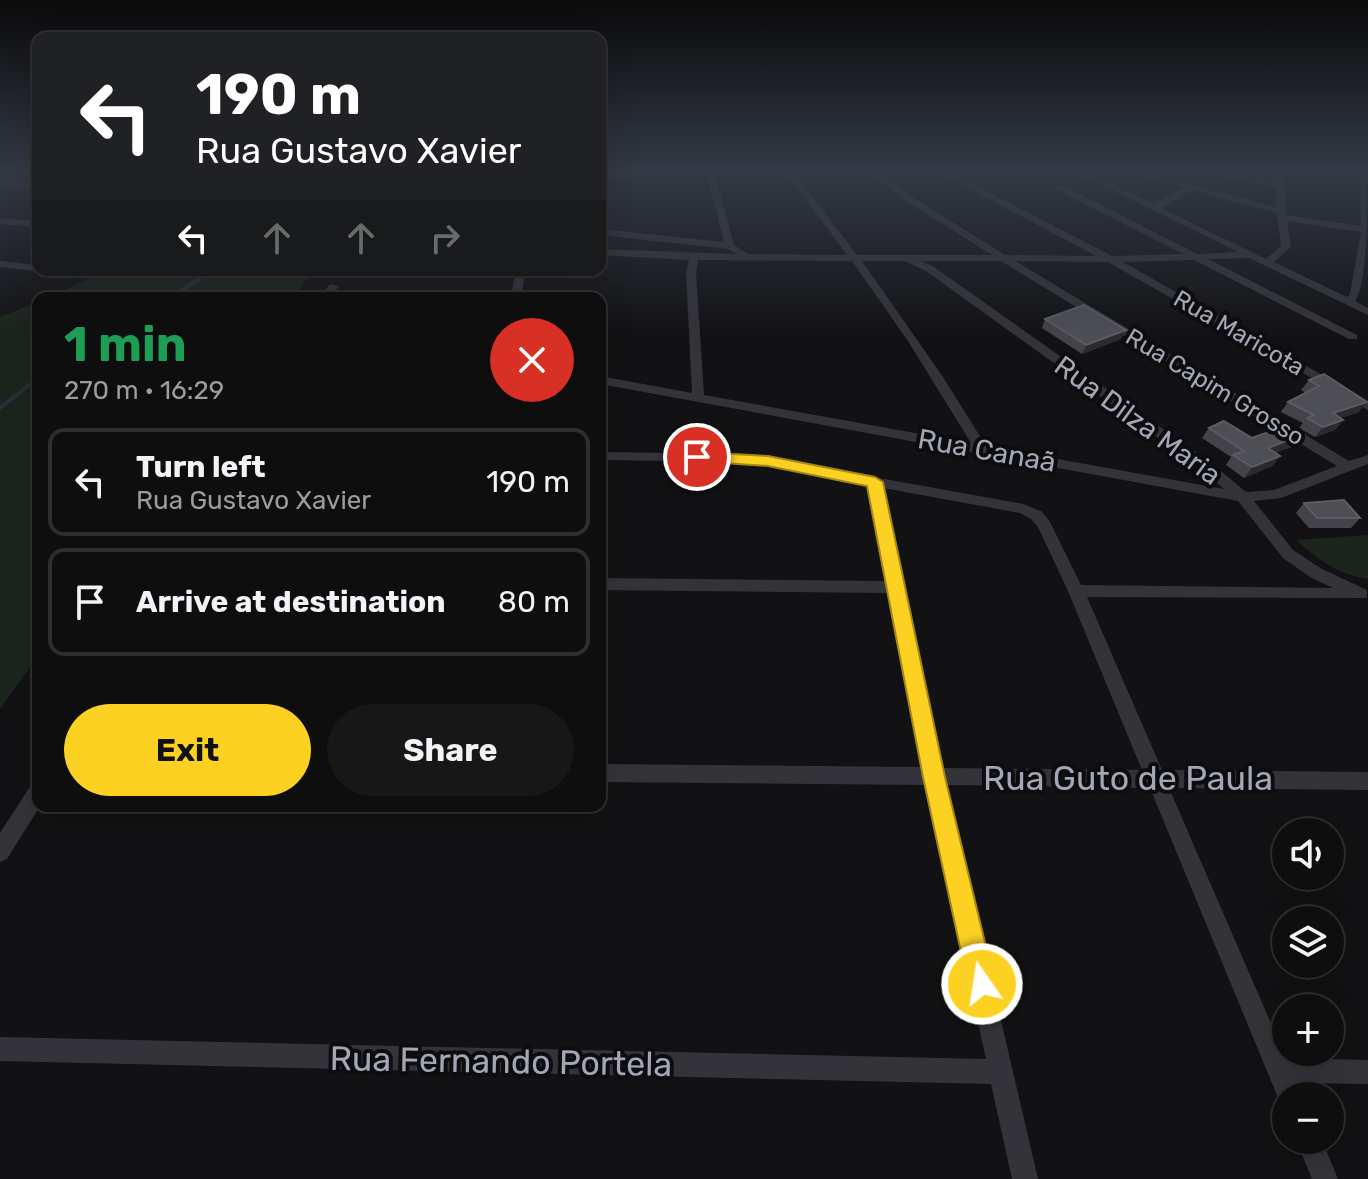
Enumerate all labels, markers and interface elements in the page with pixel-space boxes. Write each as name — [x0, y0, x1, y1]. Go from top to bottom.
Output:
text: 190 m — [196, 62, 361, 128]
icon: left — [64, 64, 168, 168]
text: Rua Gustavo Xavier — [196, 129, 522, 172]
icon: left — [171, 216, 215, 260]
icon: ahead — [255, 216, 299, 260]
icon: ahead — [339, 216, 383, 260]
icon: right — [423, 216, 467, 260]
street label: Rua Maricota — [1169, 284, 1309, 382]
text: 1 min — [64, 316, 187, 373]
button: close — [490, 318, 574, 402]
street label: Rua Capim Grosso — [1121, 323, 1309, 451]
street label: Rua Dilza Maria — [1048, 349, 1227, 492]
text: 270 m · 16:29 — [64, 375, 224, 406]
street label: Rua Canaã — [915, 422, 1058, 479]
pin — [663, 423, 731, 491]
icon: arrive — [675, 435, 719, 479]
text: Turn left — [136, 449, 266, 485]
icon: left — [68, 460, 112, 504]
text: 190 m — [486, 464, 570, 500]
text: Rua Gustavo Xavier — [136, 485, 371, 516]
icon: arrive — [68, 580, 112, 624]
text: Arrive at destination — [136, 584, 446, 620]
text: 80 m — [498, 584, 570, 620]
button: Exit — [64, 704, 311, 796]
button: Share — [327, 704, 574, 796]
street label: Rua Guto de Paula — [983, 758, 1273, 799]
map controls — [1272, 818, 1344, 1154]
button: sound — [1272, 818, 1344, 890]
button: layers — [1272, 906, 1344, 978]
position arrow — [940, 942, 1024, 1026]
button: + — [1272, 994, 1344, 1066]
street label: Rua Fernando Portela — [329, 1038, 673, 1085]
button: − — [1272, 1082, 1344, 1154]

